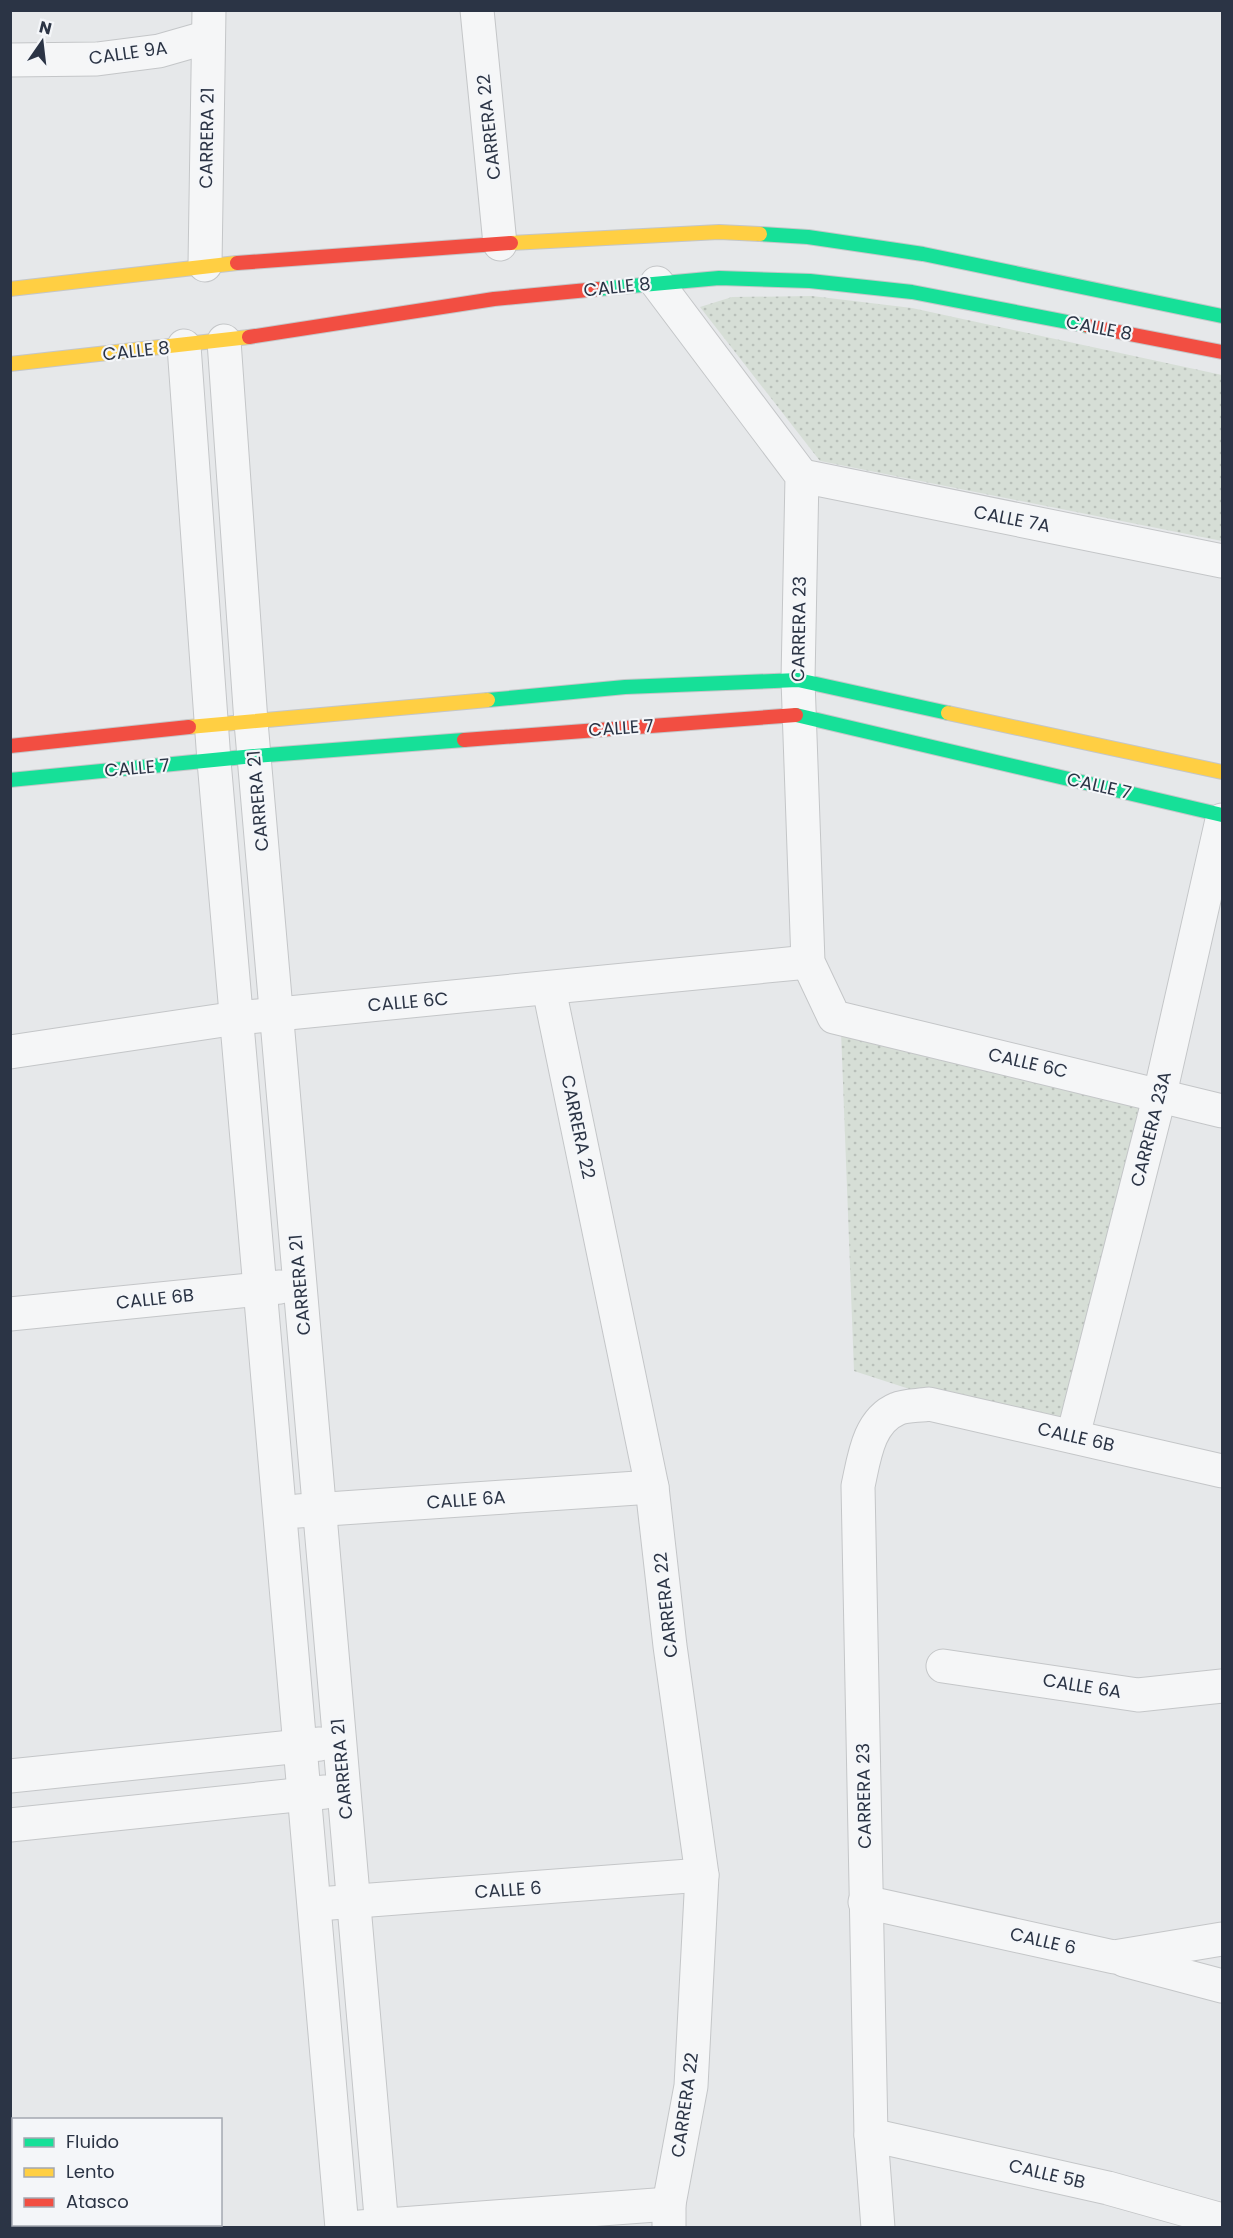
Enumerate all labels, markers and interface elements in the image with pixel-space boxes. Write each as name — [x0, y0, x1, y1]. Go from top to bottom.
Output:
north arrow — [12, 12, 72, 72]
text: N — [37, 15, 54, 41]
street label: CALLE 9A — [87, 35, 169, 70]
street label: CARRERA 22 — [471, 73, 506, 181]
street label: CARRERA 21 — [193, 87, 220, 189]
street label: CALLE 8 — [582, 271, 652, 302]
street label: CALLE 8 — [1064, 309, 1134, 346]
street label: CALLE 8 — [101, 335, 171, 366]
street label: CALLE 7A — [972, 499, 1053, 538]
street label: CARRERA 23 — [785, 576, 812, 682]
street label: CALLE 7 — [587, 713, 655, 742]
street label: CARRERA 21 — [241, 750, 274, 853]
street label: CALLE 7 — [103, 752, 171, 783]
street label: CALLE 7 — [1064, 766, 1134, 805]
street label: CALLE 6C — [367, 986, 449, 1017]
street label: CALLE 6C — [986, 1041, 1070, 1084]
street label: CARRERA 23A — [1124, 1069, 1177, 1189]
street label: CARRERA 22 — [555, 1073, 602, 1181]
street label: CARRERA 21 — [283, 1234, 316, 1337]
street label: CALLE 6B — [115, 1282, 195, 1315]
street label: CALLE 6B — [1035, 1416, 1117, 1457]
street label: CALLE 6A — [426, 1484, 506, 1515]
street label: CARRERA 22 — [648, 1551, 683, 1659]
street label: CALLE 6A — [1041, 1667, 1123, 1704]
street label: CARRERA 21 — [325, 1718, 358, 1821]
street label: CARRERA 23 — [850, 1743, 877, 1849]
street label: CALLE 6 — [474, 1875, 542, 1904]
street label: CALLE 6 — [1008, 1921, 1079, 1960]
street label: CARRERA 22 — [665, 2051, 704, 2159]
legend — [12, 2118, 222, 2226]
text: Fluido — [66, 2129, 119, 2154]
street label: CALLE 5B — [1006, 2153, 1088, 2194]
text: Lento — [66, 2159, 115, 2184]
text: Atasco — [66, 2189, 129, 2214]

